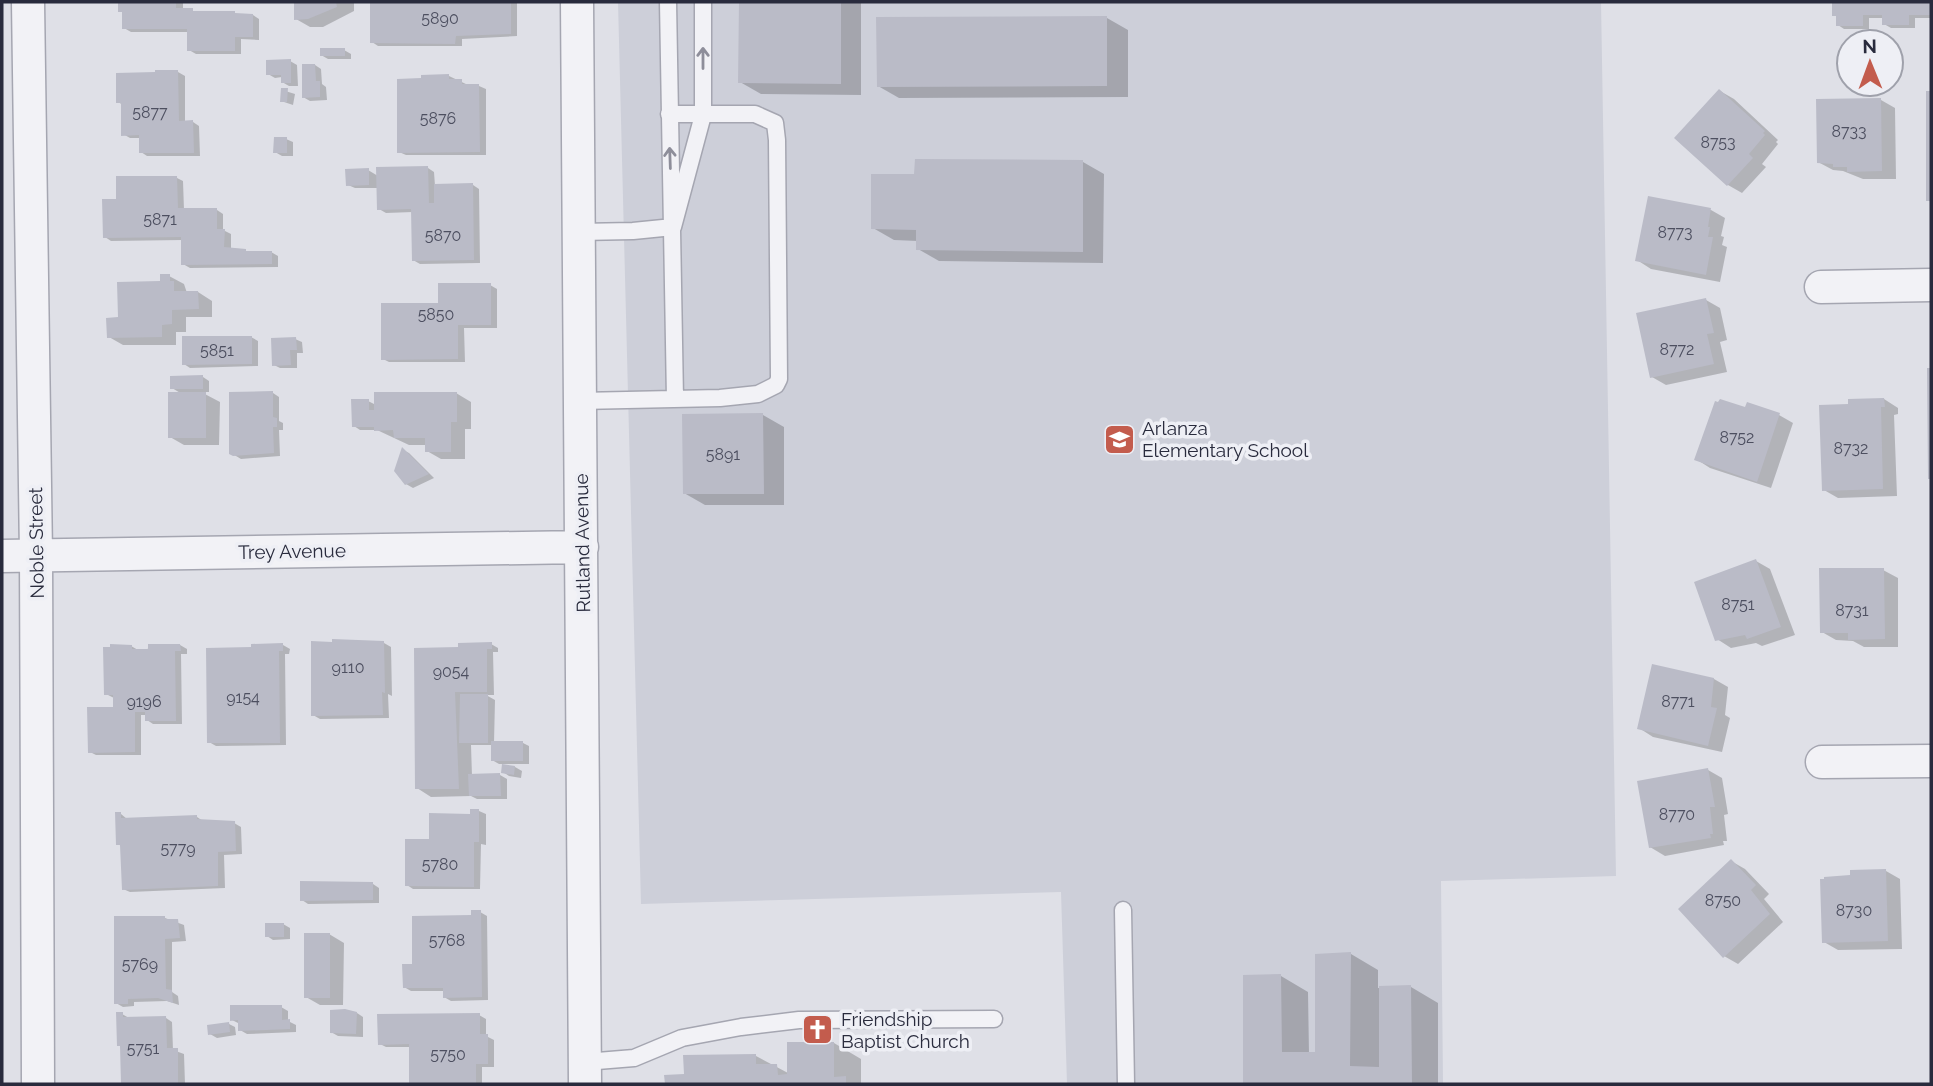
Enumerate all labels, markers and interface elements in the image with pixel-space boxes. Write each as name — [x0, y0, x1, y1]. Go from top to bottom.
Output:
house number: 5890 — [421, 9, 459, 28]
north arrow — [1835, 28, 1905, 98]
text: N — [1862, 35, 1877, 57]
one-way arrow — [696, 47, 710, 70]
house number: 5877 — [132, 103, 168, 122]
house number: 5876 — [420, 109, 456, 128]
house number: 8733 — [1831, 122, 1867, 141]
house number: 8753 — [1700, 133, 1736, 152]
one-way arrow — [664, 147, 677, 170]
house number: 5871 — [143, 210, 177, 229]
house number: 8773 — [1657, 223, 1693, 242]
house number: 5870 — [425, 226, 461, 245]
house number: 5850 — [418, 305, 454, 324]
house number: 8772 — [1660, 340, 1694, 359]
house number: 5851 — [200, 341, 234, 360]
place label: Arlanza Elementary School — [1142, 417, 1309, 461]
school or university icon: Arlanza Elementary School — [1102, 422, 1136, 456]
house number: 8752 — [1720, 428, 1754, 447]
house number: 8732 — [1834, 439, 1868, 458]
house number: 5891 — [706, 445, 740, 464]
street label: Rutland Avenue — [570, 473, 594, 613]
street label: Noble Street — [24, 486, 48, 599]
street label: Trey Avenue — [238, 539, 346, 563]
house number: 8751 — [1721, 595, 1755, 614]
house number: 8731 — [1835, 601, 1869, 620]
house number: 9110 — [332, 658, 364, 677]
house number: 9054 — [433, 662, 470, 681]
house number: 9154 — [226, 688, 260, 707]
house number: 9196 — [126, 692, 162, 711]
house number: 8771 — [1661, 692, 1695, 711]
house number: 8770 — [1659, 805, 1695, 824]
house number: 5779 — [160, 839, 196, 858]
house number: 5780 — [422, 855, 458, 874]
house number: 8750 — [1705, 891, 1741, 910]
house number: 8730 — [1836, 901, 1872, 920]
house number: 5768 — [429, 931, 465, 950]
house number: 5769 — [122, 955, 158, 974]
place label: Friendship Baptist Church — [841, 1008, 970, 1052]
church icon: Friendship Baptist Church — [801, 1013, 835, 1047]
house number: 5751 — [127, 1039, 159, 1058]
house number: 5750 — [430, 1045, 466, 1064]

